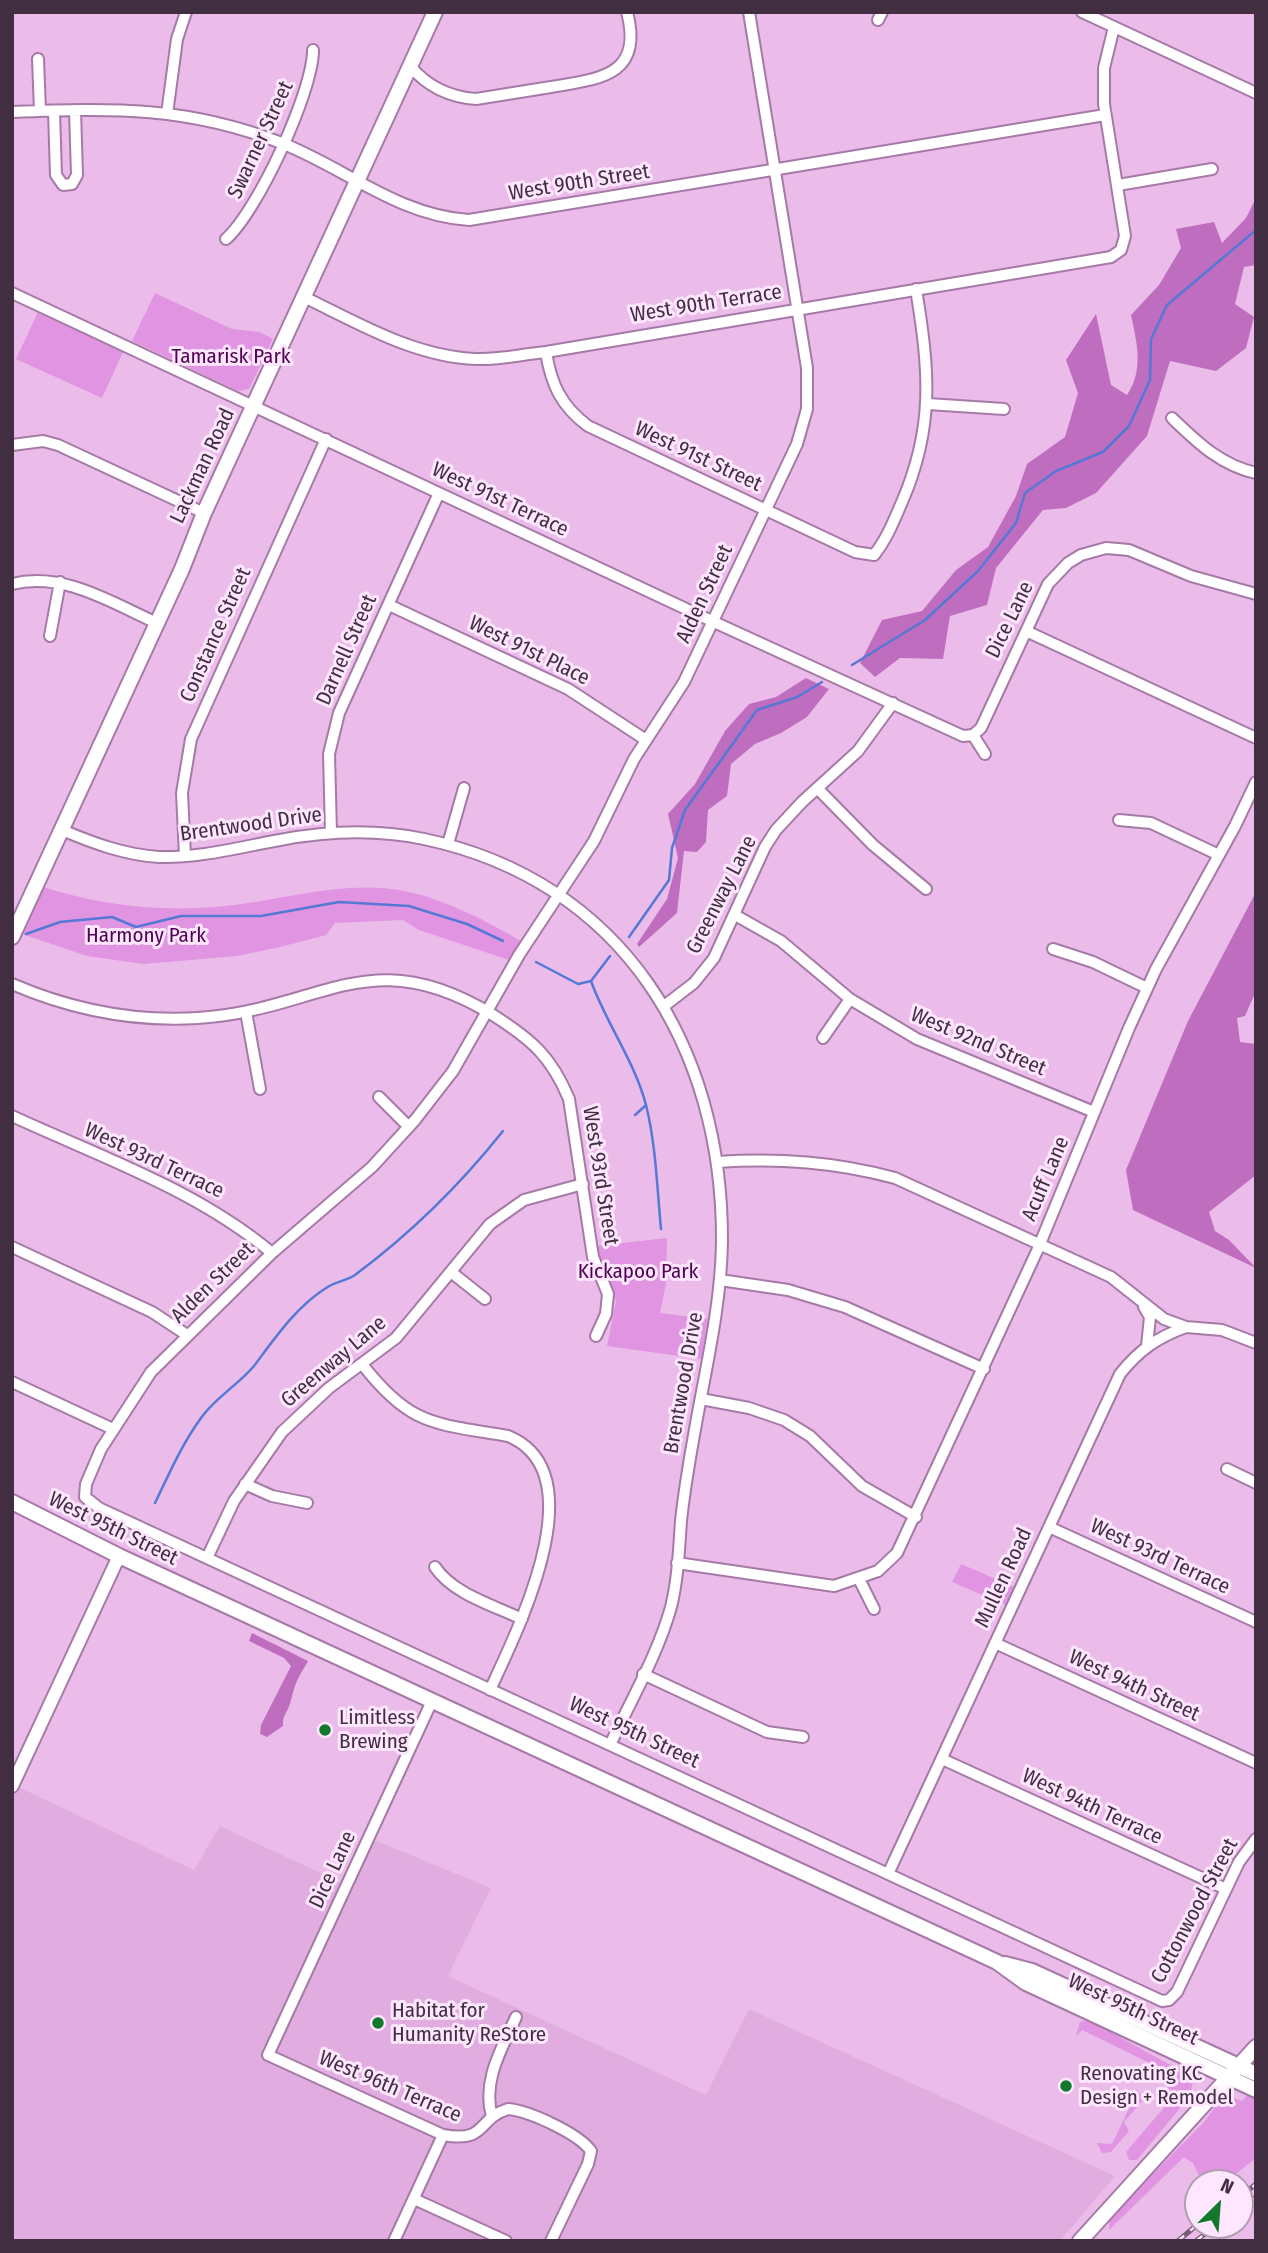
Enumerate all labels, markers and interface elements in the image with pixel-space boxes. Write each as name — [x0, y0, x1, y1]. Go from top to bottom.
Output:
street label: Swarner Street — [223, 77, 299, 203]
street label: West 90th Street — [507, 159, 651, 207]
street label: West 90th Terrace — [629, 280, 783, 328]
park label: Tamarisk Park — [171, 344, 291, 370]
street label: Lackman Road — [165, 404, 241, 528]
street label: West 91st Street — [631, 417, 765, 497]
street label: West 91st Terrace — [428, 457, 572, 543]
street label: Alden Street — [671, 541, 739, 647]
street label: Constance Street — [175, 564, 257, 706]
street label: Dice Lane — [981, 578, 1039, 662]
street label: Darnell Street — [311, 591, 383, 709]
street label: West 91st Place — [465, 611, 593, 691]
street label: Brentwood Drive — [178, 803, 324, 847]
street label: Greenway Lane — [681, 832, 763, 958]
park label: Harmony Park — [86, 923, 206, 949]
street label: West 92nd Street — [906, 1002, 1050, 1082]
street label: West 93rd Street — [577, 1105, 623, 1247]
street label: West 93rd Terrace — [80, 1118, 228, 1204]
street label: Acuff Lane — [1017, 1133, 1075, 1225]
street label: Alden Street — [166, 1237, 260, 1329]
park label: Kickapoo Park — [578, 1259, 698, 1285]
street label: Brentwood Drive — [659, 1310, 709, 1456]
street label: Greenway Lane — [276, 1311, 392, 1413]
street label: West 95th Street — [44, 1487, 182, 1571]
street label: West 93rd Terrace — [1086, 1514, 1234, 1600]
street label: Mullen Road — [970, 1524, 1038, 1632]
street label: West 94th Street — [1065, 1645, 1203, 1727]
street label: West 95th Street — [565, 1692, 703, 1774]
place label: Limitless Brewing — [339, 1705, 415, 1755]
marker: Limitless Brewing — [317, 1722, 333, 1738]
street label: West 94th Terrace — [1018, 1763, 1166, 1851]
street label: Dice Lane — [304, 1827, 362, 1913]
street label: Cottonwood Street — [1146, 1834, 1244, 1988]
street label: West 95th Street — [1064, 1969, 1202, 2051]
place label: Habitat for Humanity ReStore — [392, 1998, 546, 2048]
marker: Habitat for Humanity ReStore — [370, 2015, 386, 2031]
street label: West 96th Terrace — [315, 2046, 465, 2128]
place label: Renovating KC Design + Remodel — [1080, 2061, 1233, 2111]
marker: Renovating KC Design + Remodel — [1058, 2078, 1074, 2094]
north arrow — [1184, 2169, 1254, 2239]
text: N — [1217, 2173, 1237, 2199]

